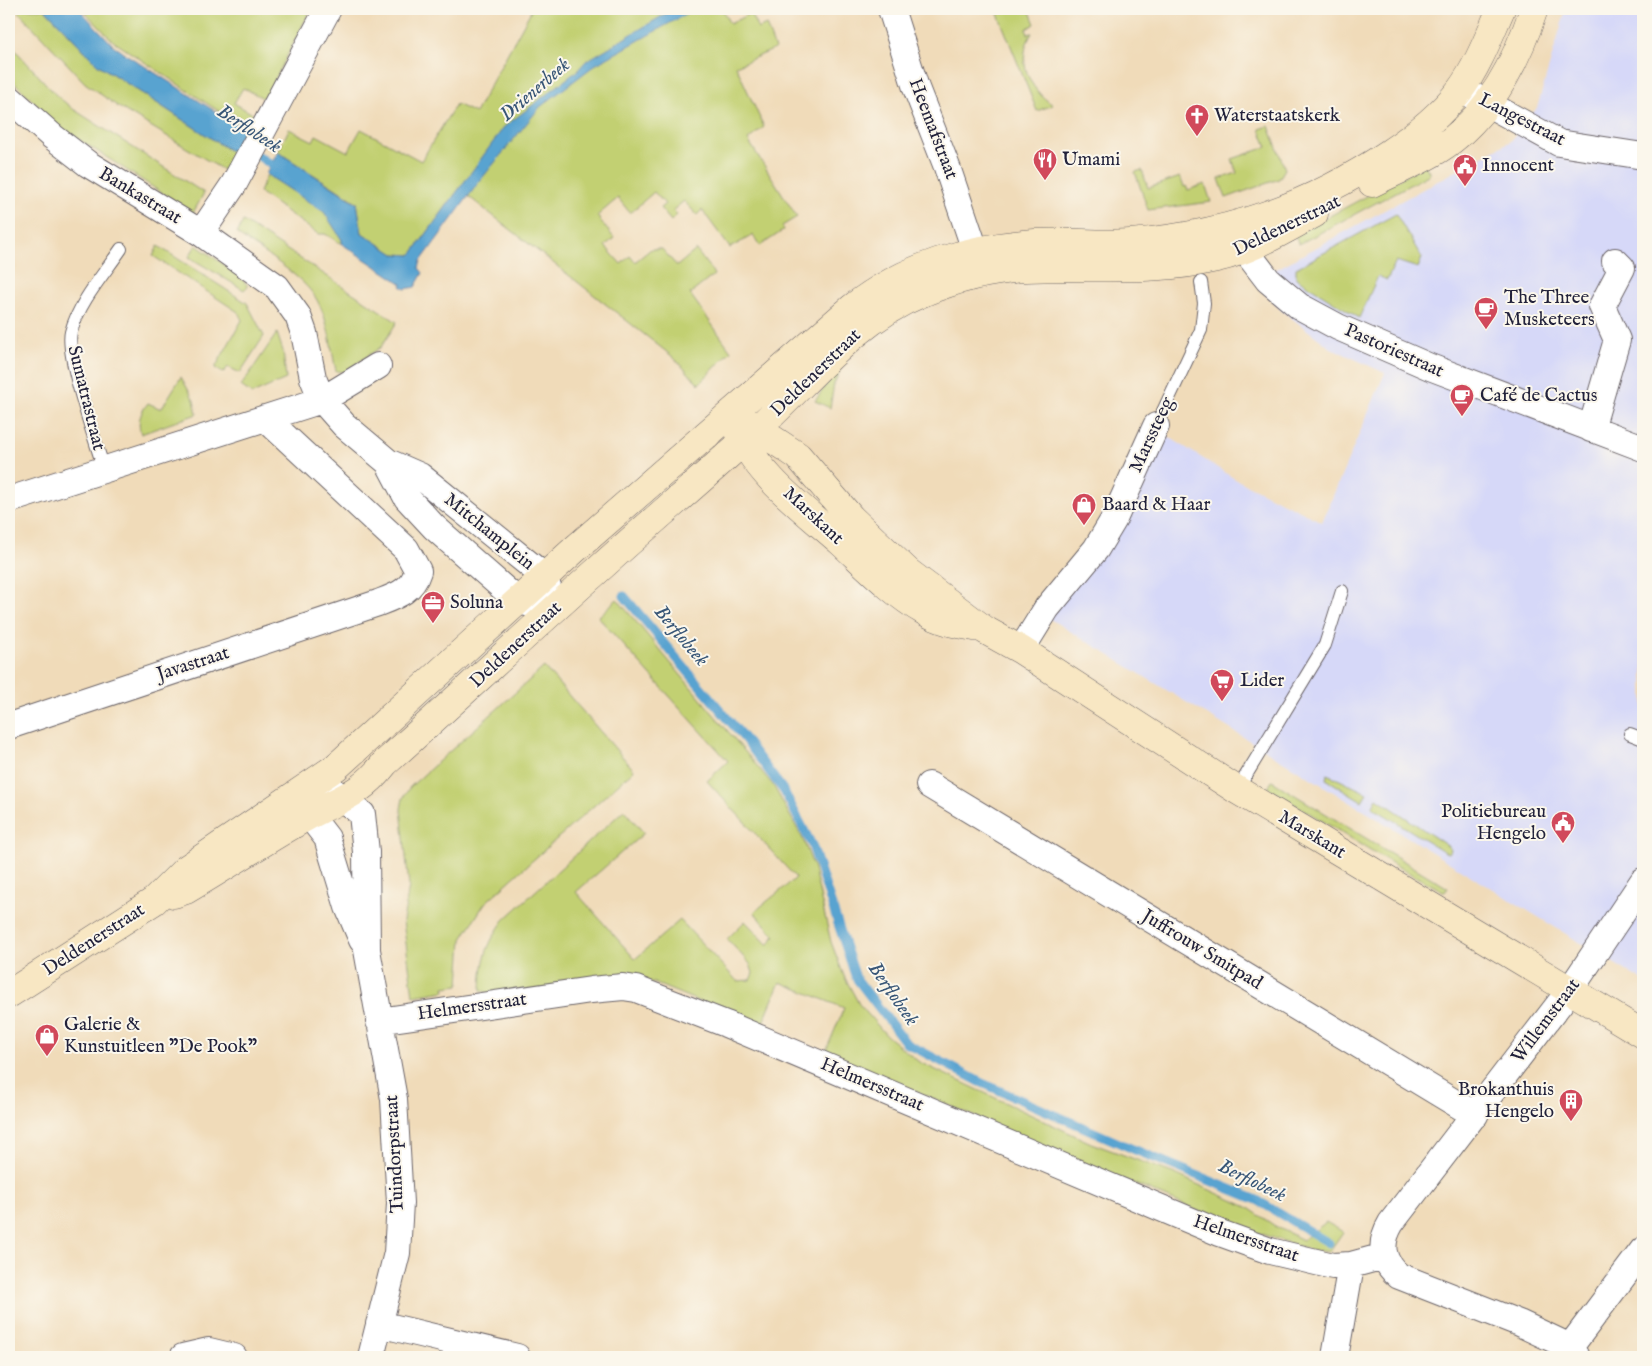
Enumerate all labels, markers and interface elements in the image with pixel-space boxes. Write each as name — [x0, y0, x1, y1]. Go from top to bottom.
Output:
water label: Drienerbeek — [495, 53, 575, 127]
street label: Heemafstraat — [903, 75, 963, 183]
street label: Langestraat — [1475, 88, 1570, 152]
water label: Berflobeek — [212, 99, 286, 159]
church icon: Waterstaatskerk — [1184, 103, 1210, 137]
place label: Waterstaatskerk — [1214, 104, 1341, 128]
restaurant icon: Umami — [1032, 147, 1058, 181]
place label: Umami — [1062, 148, 1120, 172]
public building icon: Innocent — [1452, 153, 1478, 187]
place label: Innocent — [1482, 154, 1555, 178]
street label: Bankastraat — [94, 162, 186, 230]
street label: Deldenerstraat — [1229, 189, 1345, 262]
place label: The Three Musketeers — [1504, 286, 1595, 332]
cafe icon: The Three Musketeers — [1473, 296, 1499, 330]
street label: Pastoriestraat — [1341, 318, 1448, 384]
street label: Deldenerstraat — [766, 323, 867, 422]
street label: Sumatrastraat — [61, 343, 111, 453]
cafe icon: Café de Cactus — [1449, 383, 1475, 417]
place label: Café de Cactus — [1480, 384, 1598, 408]
street label: Marssteeg — [1124, 393, 1180, 477]
street label: Marskant — [777, 482, 849, 551]
street label: Mitchamplein — [439, 488, 539, 576]
shop icon: Baard & Haar — [1071, 492, 1097, 526]
place label: Baard & Haar — [1102, 493, 1210, 517]
office icon: Soluna — [420, 590, 446, 624]
place label: Soluna — [450, 591, 504, 615]
street label: Deldenerstraat — [465, 596, 567, 694]
water label: Berflobeek — [648, 600, 714, 672]
street label: Javastraat — [152, 641, 233, 688]
supermarket icon: Lider — [1209, 668, 1235, 702]
place label: Lider — [1240, 669, 1284, 693]
place label: Politiebureau Hengelo — [1441, 800, 1546, 846]
street label: Marskant — [1274, 805, 1351, 865]
public building icon: Politiebureau Hengelo — [1550, 810, 1576, 844]
street label: Deldenerstraat — [38, 898, 150, 982]
street label: Juffrouw Smitpad — [1136, 903, 1267, 996]
water label: Berflobeek — [862, 957, 924, 1031]
street label: Willemstraat — [1506, 973, 1586, 1068]
street label: Helmersstraat — [416, 987, 529, 1027]
place label: Galerie & Kunstuitleen "De Pook" — [64, 1013, 257, 1059]
shop icon: Galerie & Kunstuitleen "De Pook" — [34, 1023, 60, 1057]
street label: Helmersstraat — [817, 1052, 928, 1118]
place label: Brokanthuis Hengelo — [1458, 1078, 1554, 1124]
building icon: Brokanthuis Hengelo — [1558, 1088, 1584, 1122]
street label: Tuindorpstraat — [380, 1094, 410, 1214]
water label: Berflobeek — [1214, 1154, 1290, 1208]
street label: Helmersstraat — [1190, 1210, 1302, 1268]

